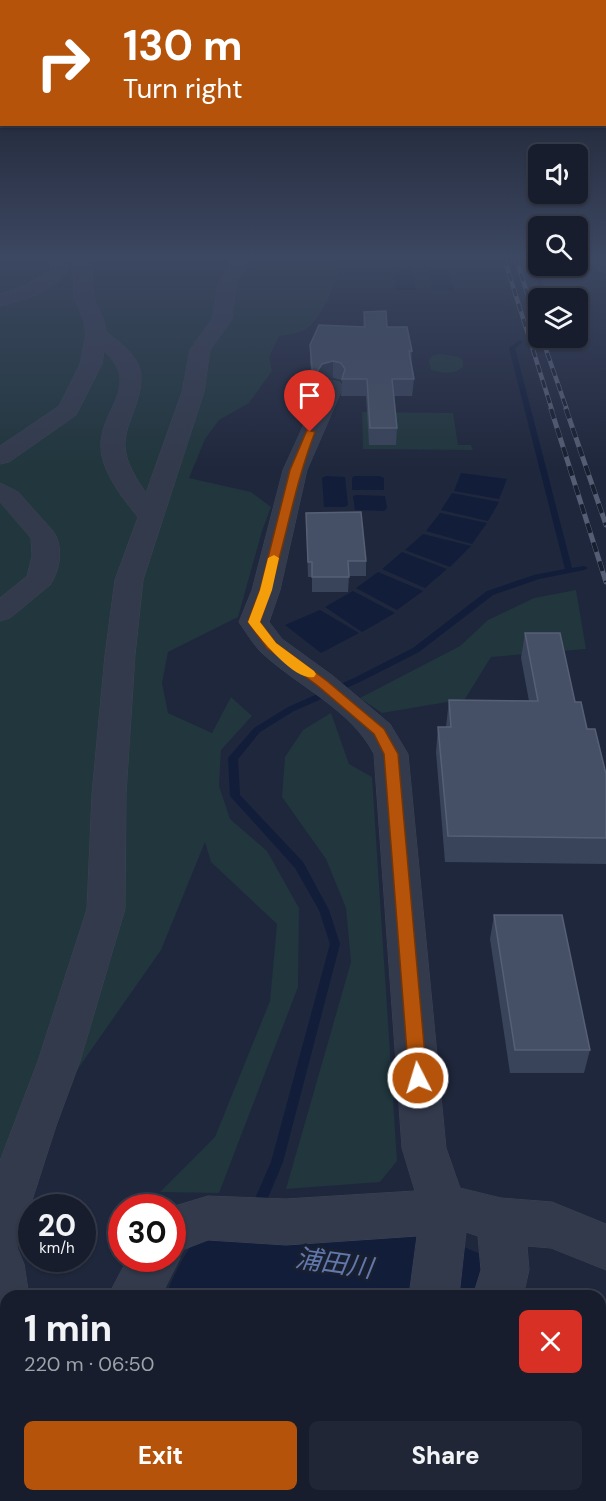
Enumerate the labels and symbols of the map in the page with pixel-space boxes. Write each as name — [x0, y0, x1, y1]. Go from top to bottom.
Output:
pin — [284, 370, 335, 432]
position arrow — [386, 1046, 450, 1110]
speed limit sign: 30 — [108, 1194, 186, 1272]
water label: 浦田川 — [293, 1241, 378, 1286]

